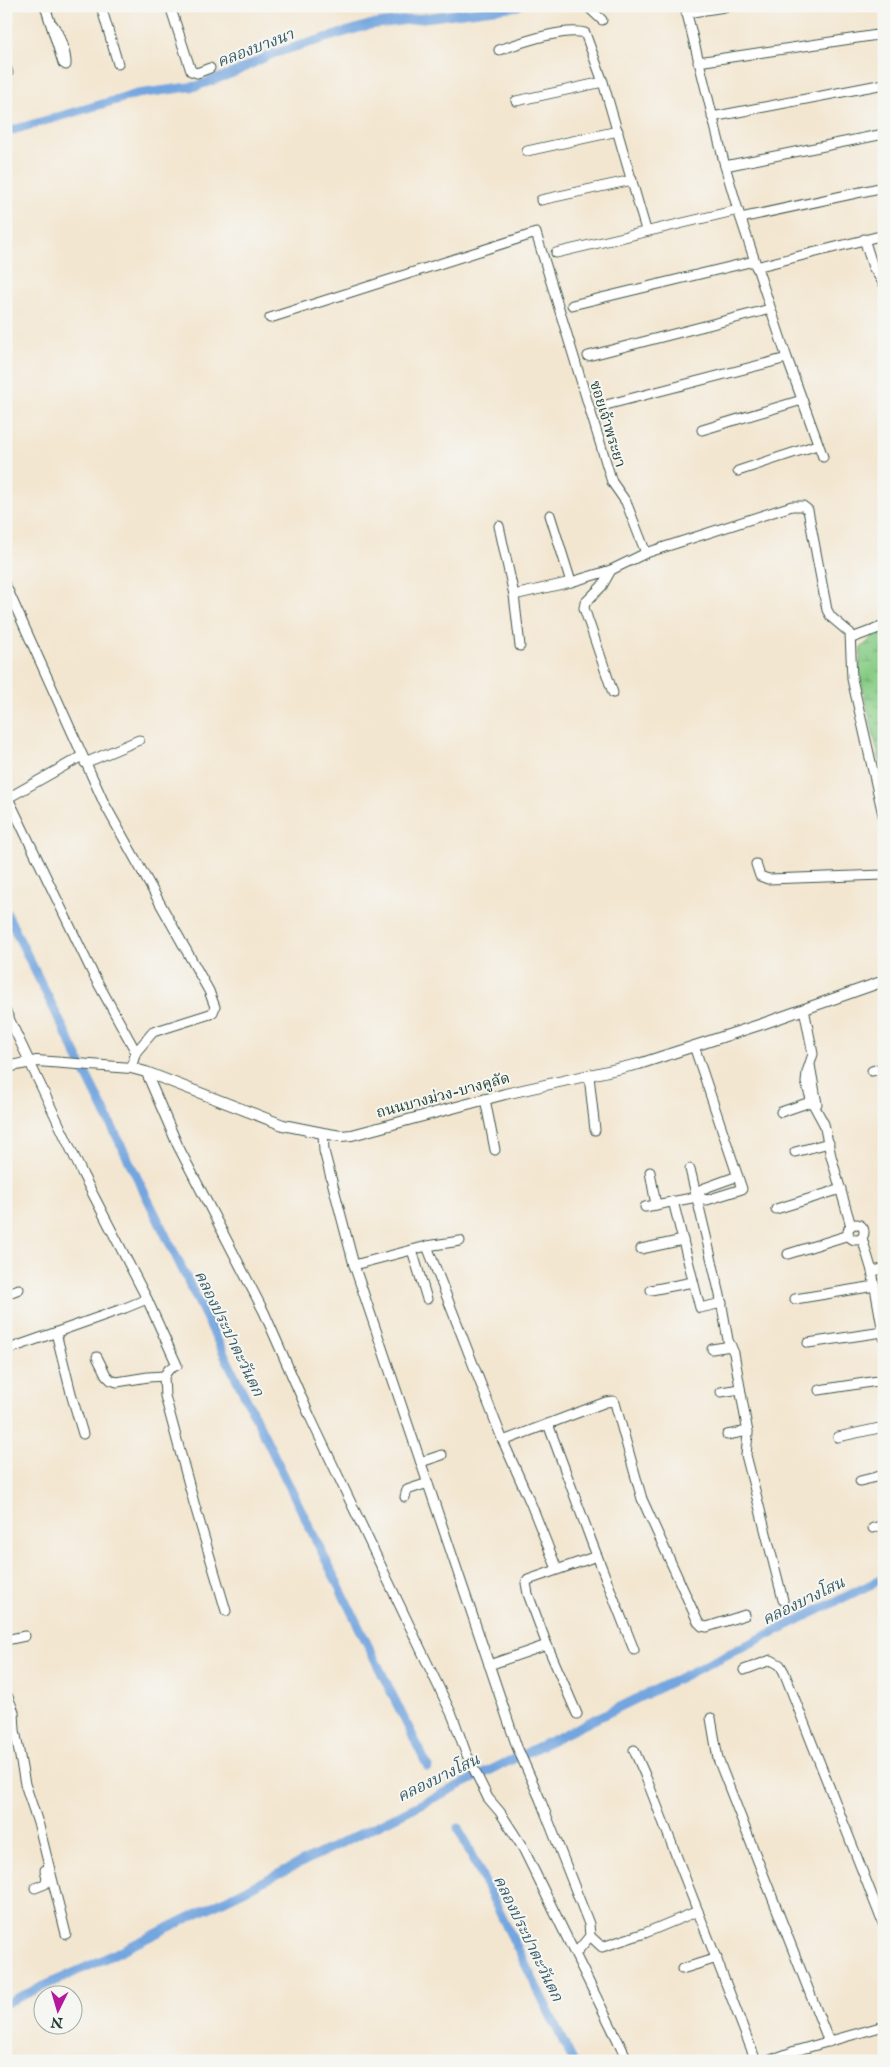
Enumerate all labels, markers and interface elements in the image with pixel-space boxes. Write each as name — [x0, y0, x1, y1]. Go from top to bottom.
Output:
water label: คลองบางนา — [214, 25, 298, 73]
street label: ซอยเจ้าพระยา — [585, 378, 630, 470]
street label: ถนนบางม่วง-บางคูลัด — [374, 1069, 512, 1122]
water label: คลองประปาตะวันตก — [189, 1268, 268, 1401]
water label: คลองบางโสน — [758, 1570, 849, 1630]
water label: คลองบางโสน — [393, 1747, 484, 1807]
water label: คลองประปาตะวันตก — [488, 1873, 567, 2006]
north arrow — [32, 1984, 82, 2034]
text: N — [50, 2012, 65, 2032]

